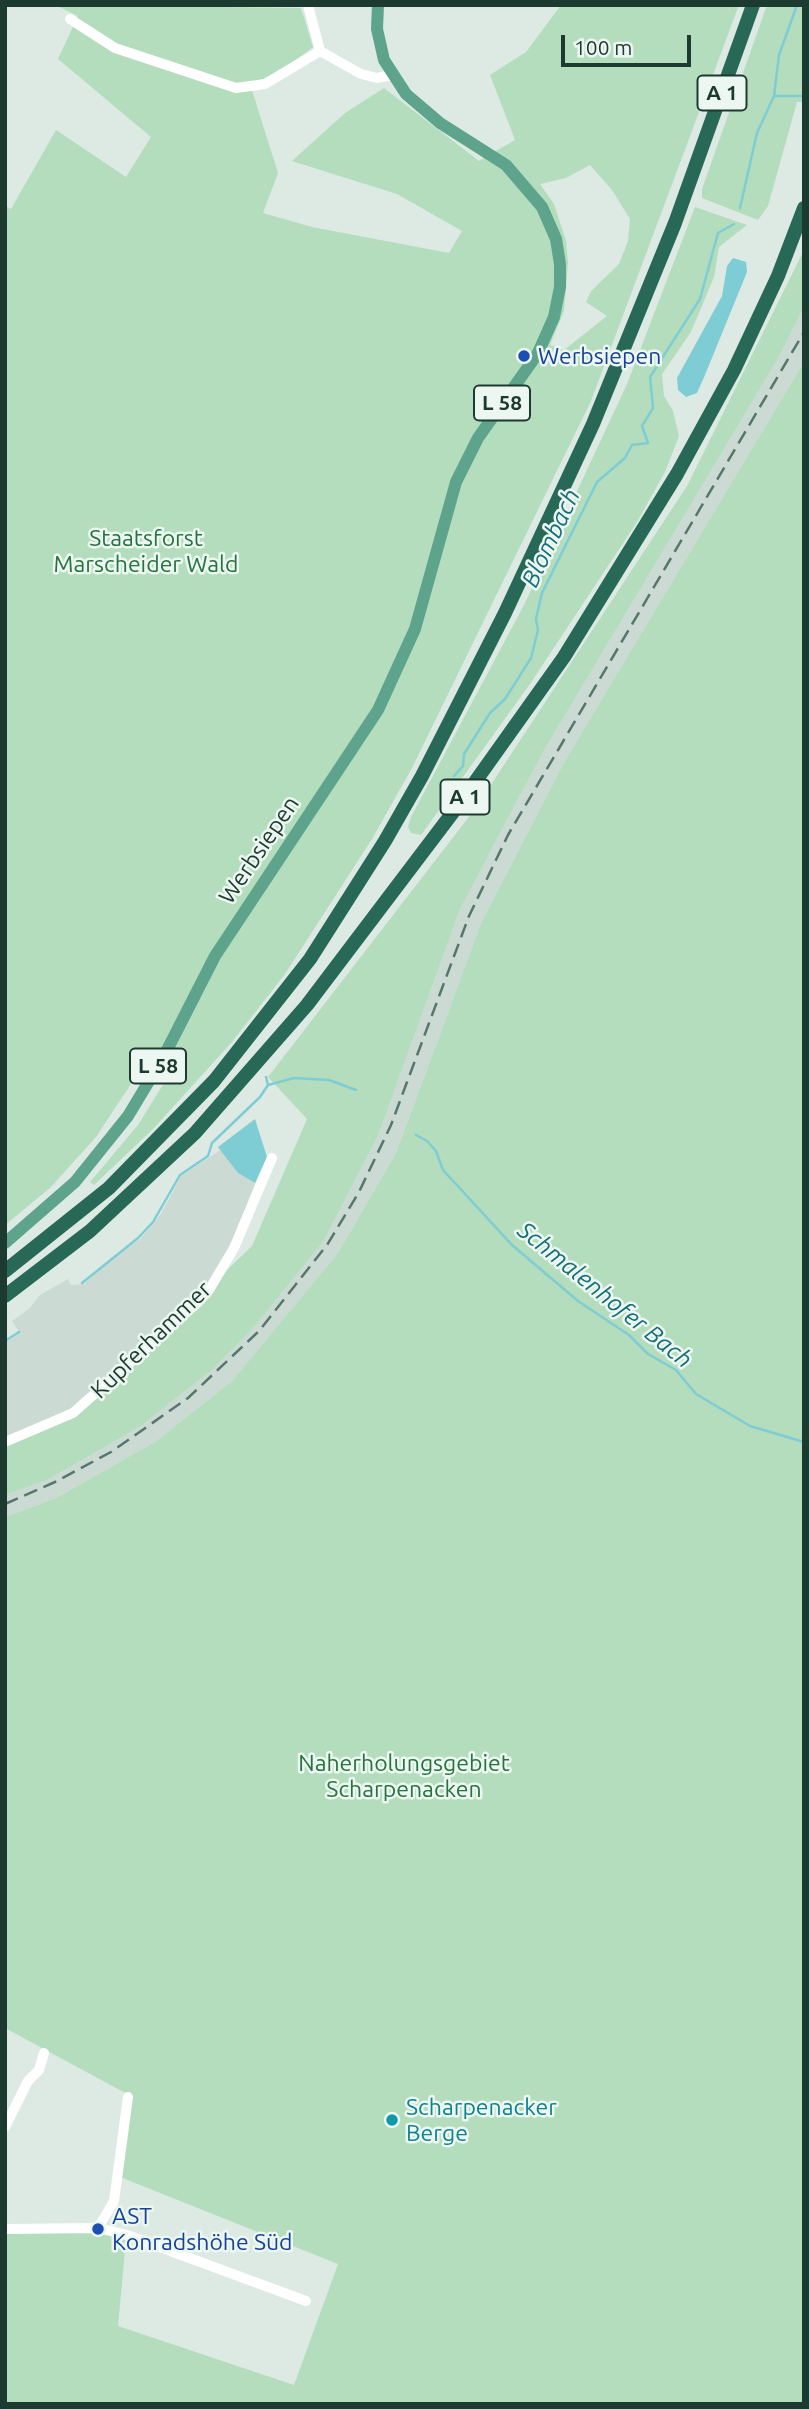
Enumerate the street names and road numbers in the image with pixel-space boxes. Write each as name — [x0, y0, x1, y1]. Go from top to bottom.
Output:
road number: A 1 — [698, 76, 746, 110]
road number: L 58 — [474, 386, 530, 420]
road number: A 1 — [440, 780, 490, 814]
street label: Werbsiepen — [213, 791, 305, 909]
road number: L 58 — [130, 1048, 186, 1084]
street label: Kupferhammer — [85, 1276, 217, 1404]

